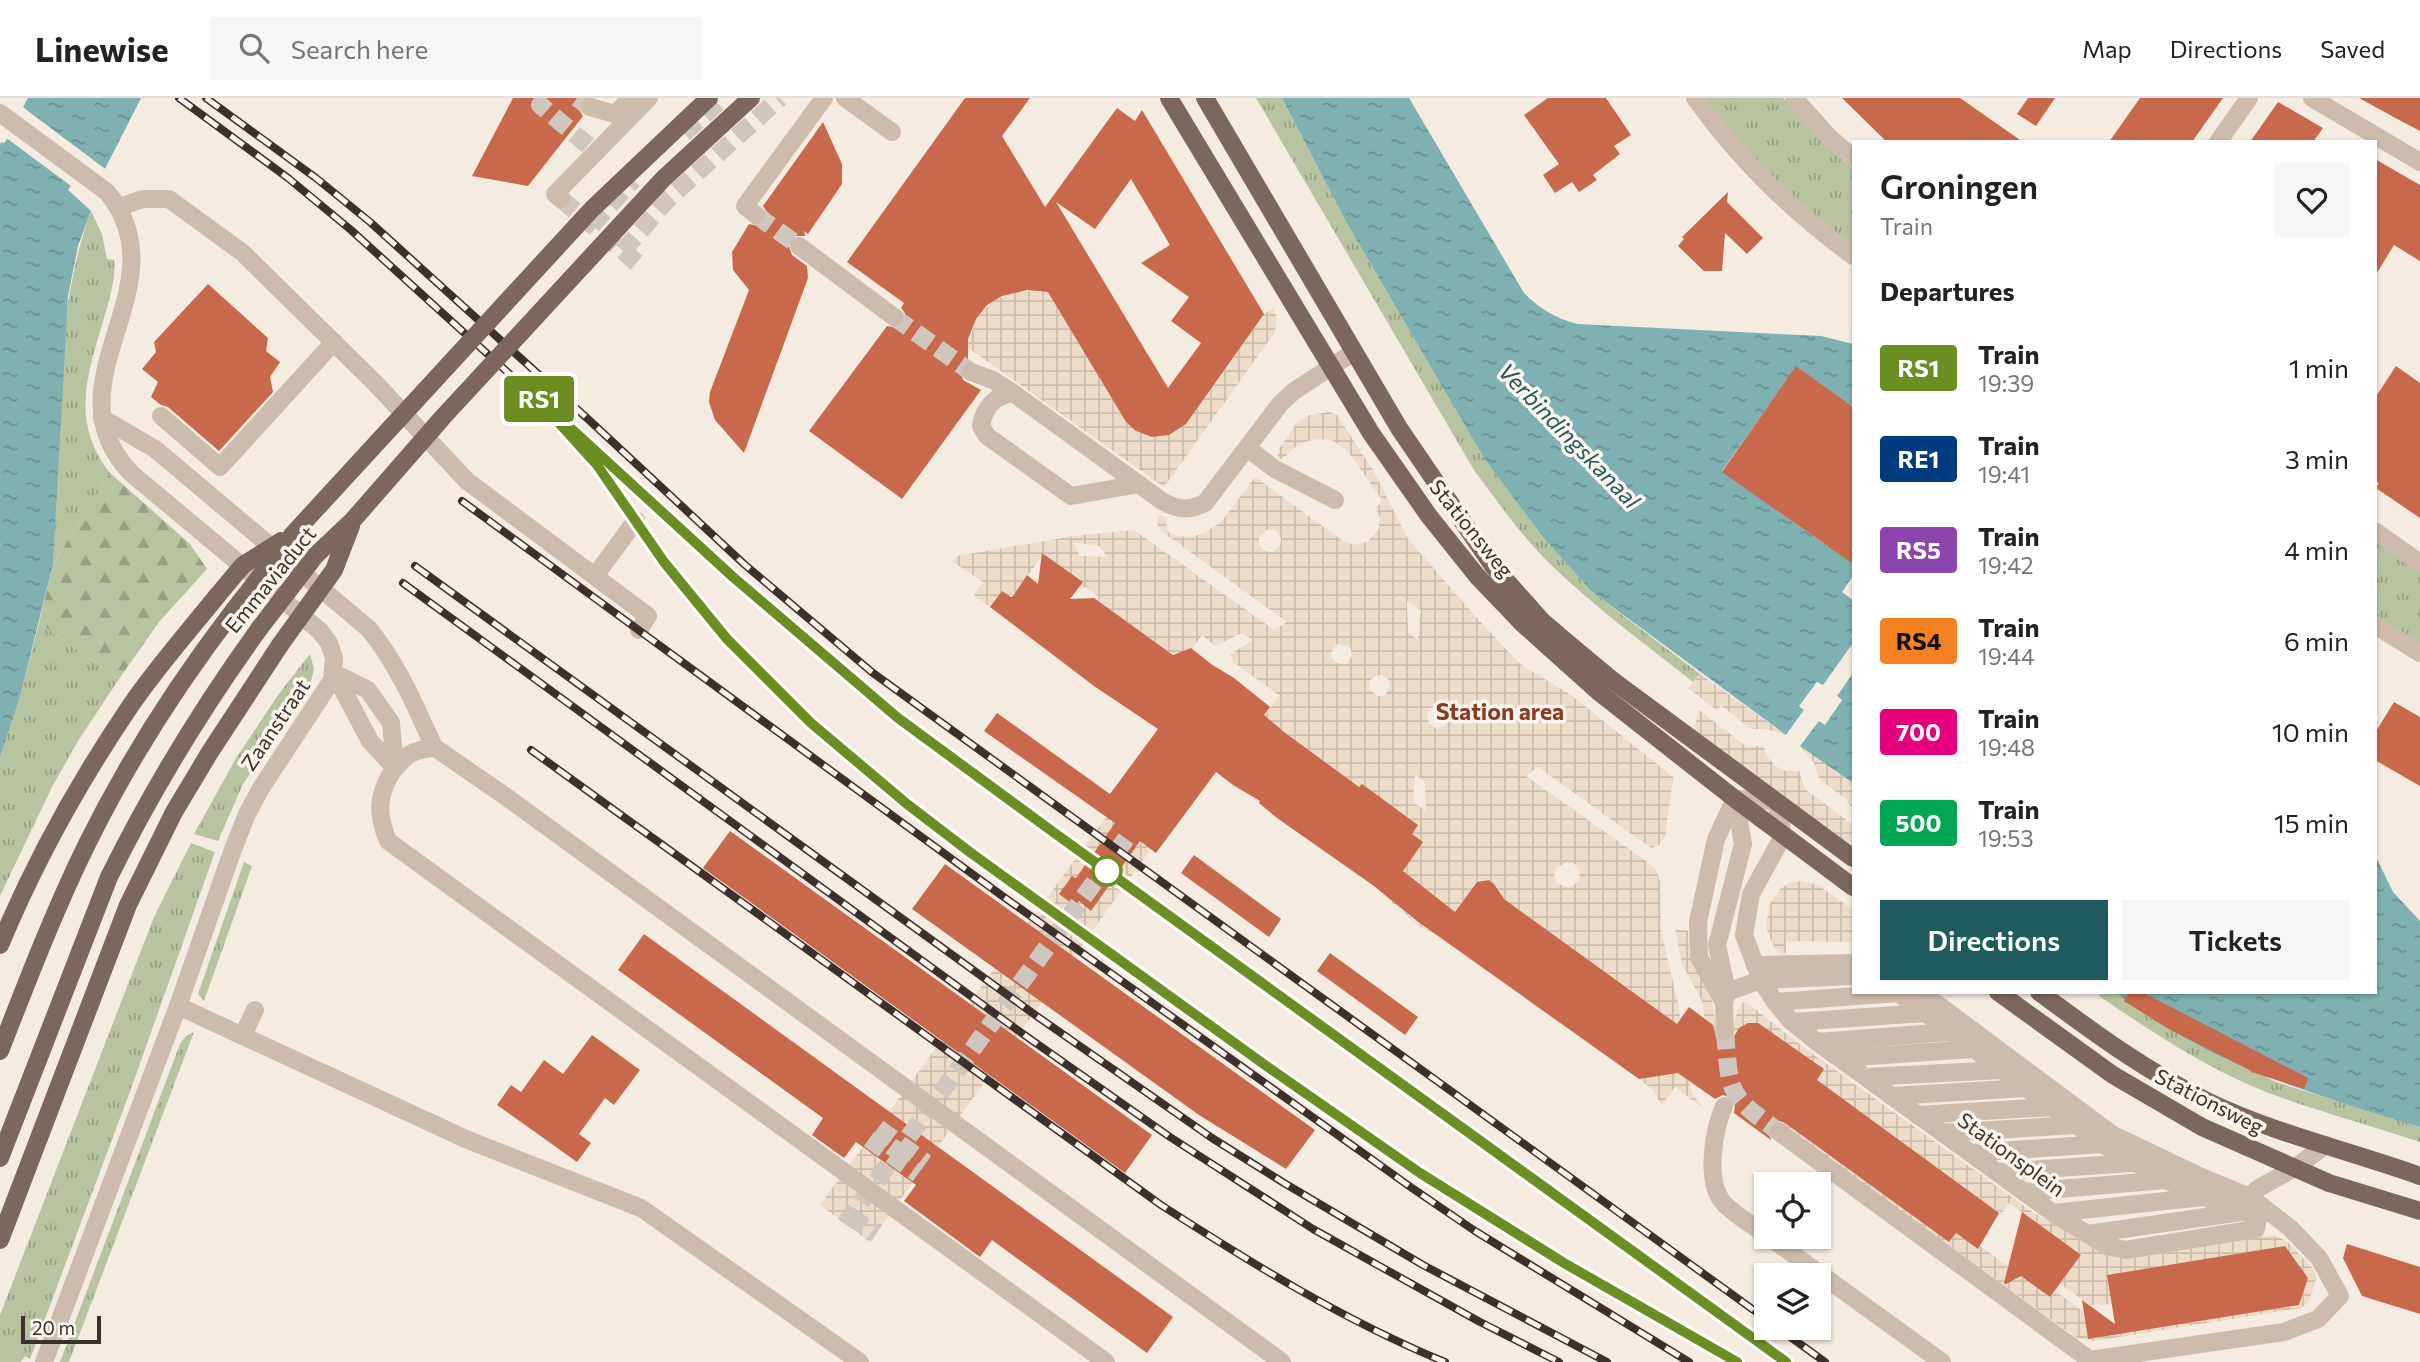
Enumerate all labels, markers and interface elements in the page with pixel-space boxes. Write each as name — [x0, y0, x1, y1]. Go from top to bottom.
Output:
search box — [211, 17, 701, 80]
text: Linewise — [35, 28, 169, 69]
icon: search — [235, 29, 273, 67]
text: Search here — [291, 33, 428, 64]
text: Map — [2082, 34, 2132, 63]
text: Directions — [2170, 34, 2282, 63]
text: Saved — [2320, 34, 2385, 63]
button: heart — [2275, 163, 2349, 237]
text: Groningen — [1880, 165, 2038, 206]
text: Train — [1880, 212, 1933, 240]
text: Departures — [1880, 275, 2015, 306]
text: Train — [1978, 338, 2040, 369]
text: 1 min — [2289, 352, 2349, 383]
text: RS1 — [1898, 353, 1939, 382]
water label: Verbindingskanaal — [1493, 357, 1647, 515]
text: 19:39 — [1978, 369, 2034, 397]
line badge: RS1 — [499, 376, 579, 422]
text: RS1 — [518, 384, 560, 413]
text: Train — [1978, 429, 2040, 460]
text: 3 min — [2285, 443, 2349, 474]
text: RE1 — [1898, 444, 1939, 473]
text: 19:41 — [1978, 460, 2030, 488]
street label: Stationsweg — [1425, 474, 1519, 582]
text: Train — [1978, 520, 2040, 551]
street label: Emmaviaduct — [219, 521, 320, 637]
text: 4 min — [2284, 534, 2349, 565]
text: RS5 — [1896, 535, 1941, 564]
text: 19:42 — [1978, 551, 2033, 579]
text: Train — [1978, 611, 2040, 642]
text: 6 min — [2284, 625, 2349, 656]
text: RS4 — [1896, 626, 1941, 655]
text: 19:44 — [1978, 642, 2035, 670]
street label: Zaanstraat — [235, 674, 314, 775]
district label: Station area — [1436, 697, 1564, 725]
text: Train — [1978, 702, 2040, 733]
text: 10 min — [2272, 716, 2349, 747]
text: 700 — [1896, 717, 1941, 746]
text: 19:48 — [1978, 733, 2035, 761]
text: Train — [1978, 793, 2040, 824]
text: 15 min — [2274, 807, 2349, 838]
text: 500 — [1896, 808, 1941, 837]
text: 19:53 — [1978, 824, 2034, 852]
unlabelled marker — [1092, 856, 1122, 886]
button: Directions — [1880, 900, 2108, 980]
button: Tickets — [2122, 900, 2349, 980]
street label: Stationsweg — [2151, 1063, 2268, 1139]
street label: Stationsplein — [1954, 1107, 2070, 1201]
map controls — [1754, 1172, 1831, 1340]
button: locate — [1754, 1172, 1831, 1249]
button: layers — [1754, 1263, 1831, 1340]
scale bar — [21, 1313, 102, 1345]
text: 20 m — [32, 1316, 75, 1339]

